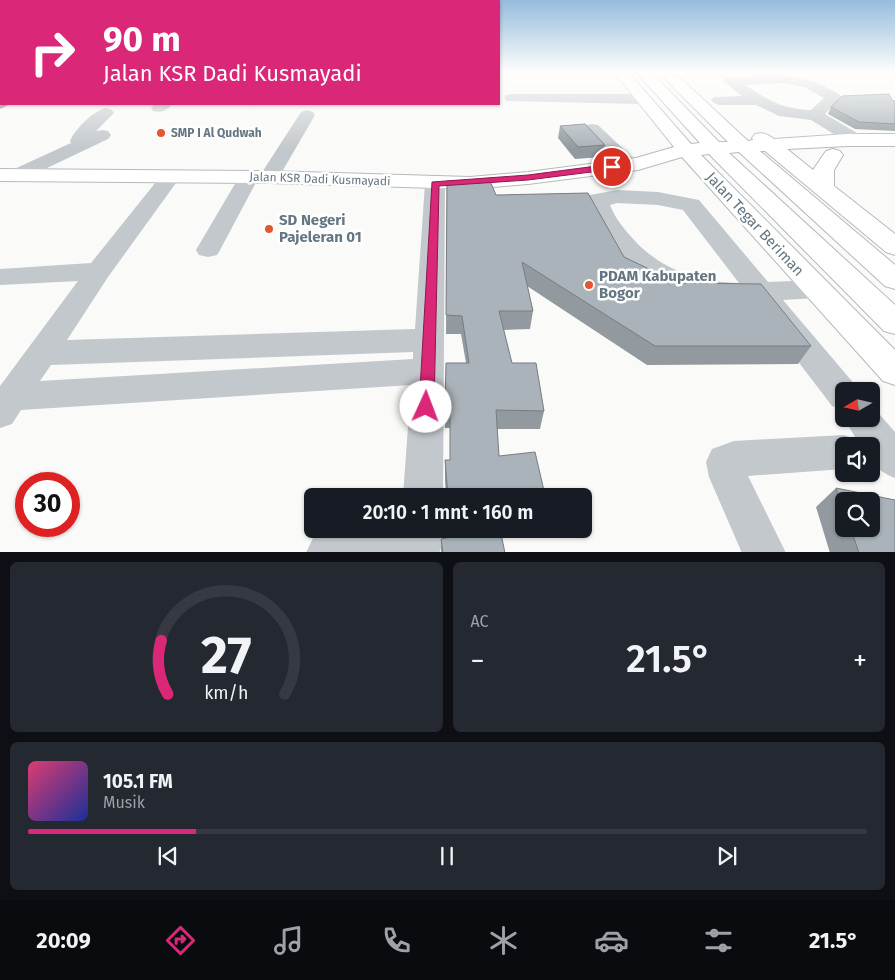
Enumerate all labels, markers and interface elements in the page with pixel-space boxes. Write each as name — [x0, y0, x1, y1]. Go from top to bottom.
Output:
text: 90 m — [103, 18, 181, 60]
icon: right — [20, 20, 85, 85]
text: Jalan KSR Dadi Kusmayadi — [103, 60, 362, 87]
place label: SMP I Al Qudwah — [171, 126, 262, 140]
marker: SMP I Al Qudwah — [155, 127, 167, 139]
pin — [591, 146, 633, 188]
icon: arrive — [598, 153, 626, 181]
street label: Jalan Tegar Beriman — [702, 168, 808, 280]
street label: Jalan KSR Dadi Kusmayadi — [249, 170, 391, 188]
place label: SD Negeri Pajeleran 01 — [279, 211, 362, 246]
marker: SD Negeri Pajeleran 01 — [263, 223, 275, 235]
place label: PDAM Kabupaten Bogor — [599, 267, 716, 302]
marker: PDAM Kabupaten Bogor — [583, 279, 595, 291]
position arrow — [399, 380, 451, 432]
north arrow — [835, 382, 880, 428]
map controls — [835, 382, 880, 537]
button: sound — [835, 437, 880, 482]
speed limit sign: 30 — [15, 472, 80, 537]
button: search — [835, 492, 880, 537]
text: 20:10 · 1 mnt · 160 m — [363, 501, 533, 524]
text: AC — [471, 612, 488, 631]
text: 27 — [201, 624, 252, 687]
text: 21.5° — [626, 636, 711, 682]
text: − — [471, 644, 485, 677]
text: + — [853, 644, 867, 677]
text: km/h — [204, 682, 248, 704]
text: 105.1 FM — [103, 770, 173, 793]
text: Musik — [103, 793, 145, 812]
icon: previous — [154, 842, 182, 870]
icon: pause — [433, 842, 461, 870]
icon: next — [713, 842, 741, 870]
icon: directions — [163, 923, 198, 958]
icon: music — [271, 923, 306, 958]
icon: phone — [379, 923, 414, 958]
icon: climate — [486, 923, 521, 958]
icon: car — [594, 923, 629, 958]
icon: filters — [701, 923, 736, 958]
text: 20:09 — [36, 927, 91, 954]
text: 21.5° — [809, 927, 859, 954]

